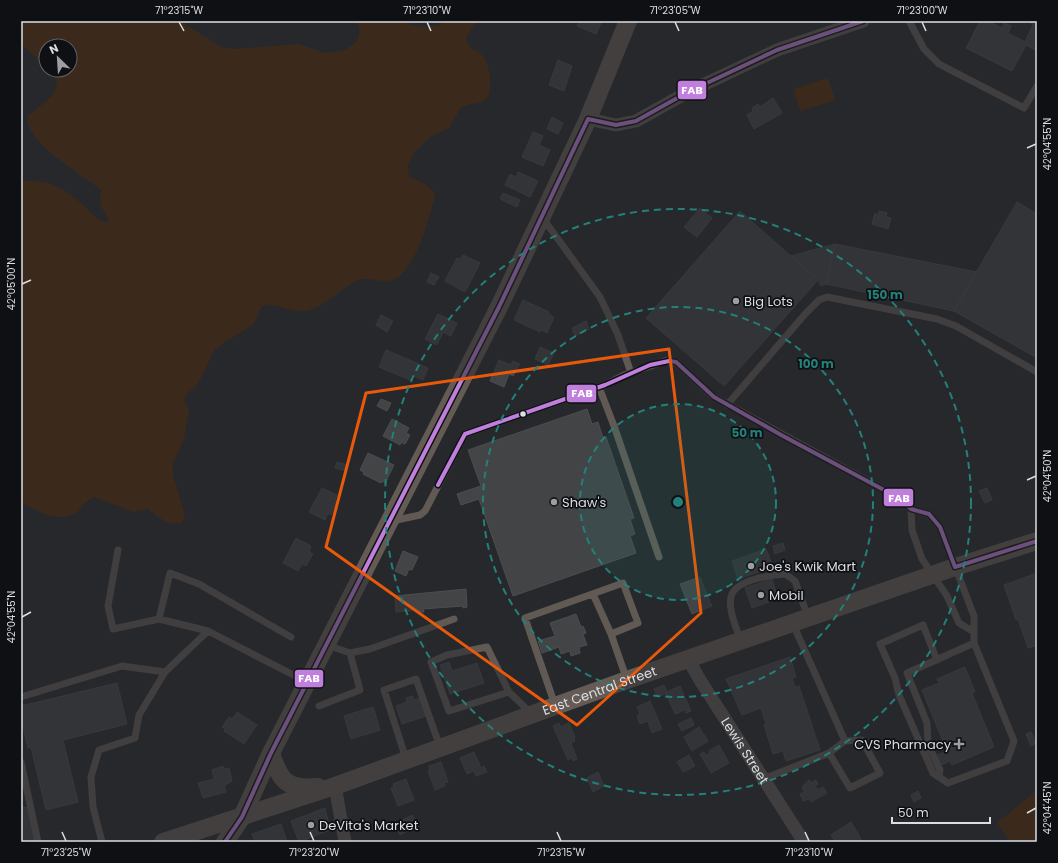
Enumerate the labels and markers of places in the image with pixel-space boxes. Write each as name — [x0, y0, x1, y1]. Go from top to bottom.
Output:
place label: Big Lots — [744, 292, 793, 311]
marker: Big Lots — [731, 296, 741, 306]
unlabelled marker — [518, 409, 528, 419]
place label: Shaw's — [562, 493, 606, 512]
centre of rings — [671, 495, 685, 509]
marker: Shaw's — [549, 497, 559, 507]
place label: Joe's Kwik Mart — [759, 557, 856, 576]
marker: Joe's Kwik Mart — [746, 561, 756, 571]
place label: Mobil — [769, 586, 804, 605]
marker: Mobil — [756, 590, 766, 600]
place label: CVS Pharmacy — [854, 735, 952, 754]
marker: CVS Pharmacy — [954, 739, 964, 749]
place label: DeVita's Market — [319, 816, 419, 835]
marker: DeVita's Market — [306, 820, 316, 830]

